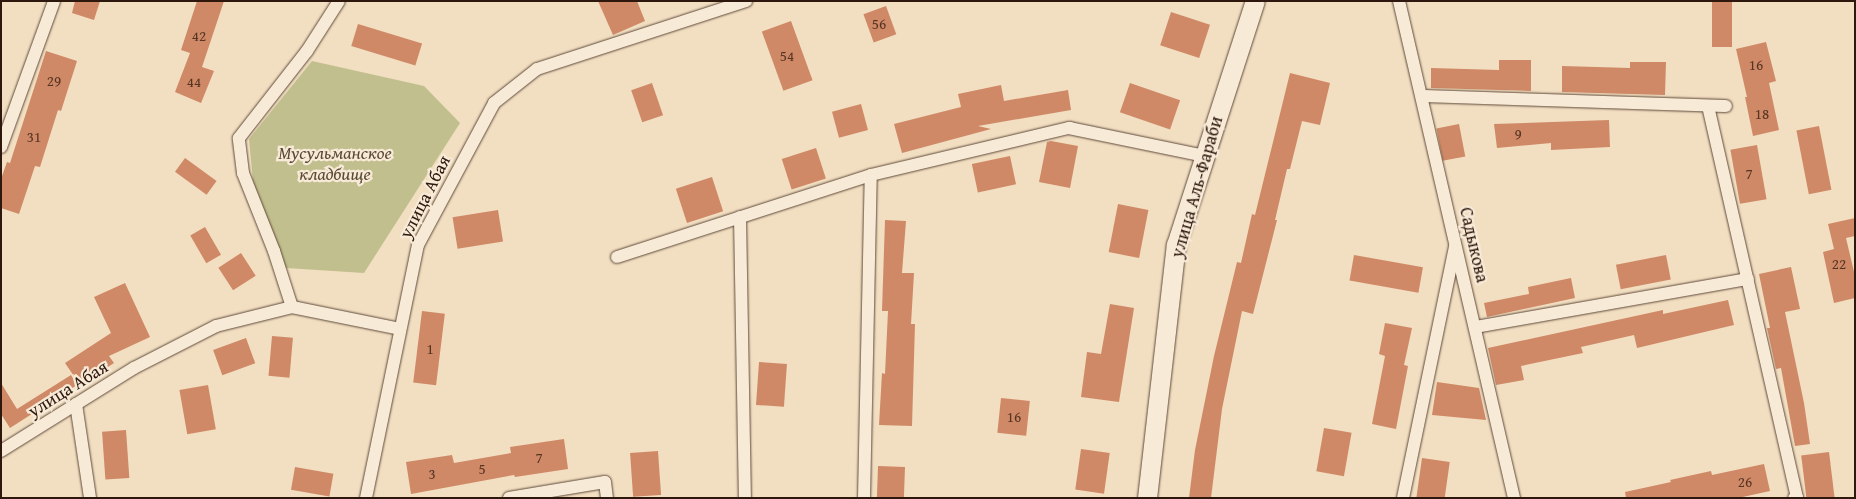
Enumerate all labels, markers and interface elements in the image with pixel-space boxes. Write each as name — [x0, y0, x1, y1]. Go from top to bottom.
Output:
house number: 56 — [872, 15, 886, 33]
house number: 42 — [192, 27, 206, 45]
house number: 54 — [780, 47, 794, 65]
house number: 16 — [1749, 56, 1763, 74]
house number: 29 — [47, 72, 61, 90]
house number: 44 — [187, 73, 201, 91]
house number: 18 — [1755, 105, 1769, 123]
street label: улица Аль-Фараби — [1166, 114, 1228, 260]
house number: 9 — [1514, 125, 1522, 143]
house number: 31 — [27, 128, 41, 146]
park label: Мусульманское кладбище — [278, 143, 392, 186]
street label: улица Абая — [395, 152, 455, 242]
house number: 7 — [1745, 165, 1753, 183]
street label: Садыкова — [1455, 205, 1493, 285]
house number: 22 — [1832, 255, 1846, 273]
house number: 1 — [426, 340, 434, 358]
street label: улица Абая — [24, 356, 112, 422]
house number: 16 — [1007, 408, 1021, 426]
house number: 7 — [535, 449, 543, 467]
house number: 5 — [478, 460, 486, 478]
house number: 3 — [428, 465, 436, 483]
house number: 26 — [1738, 473, 1752, 491]

